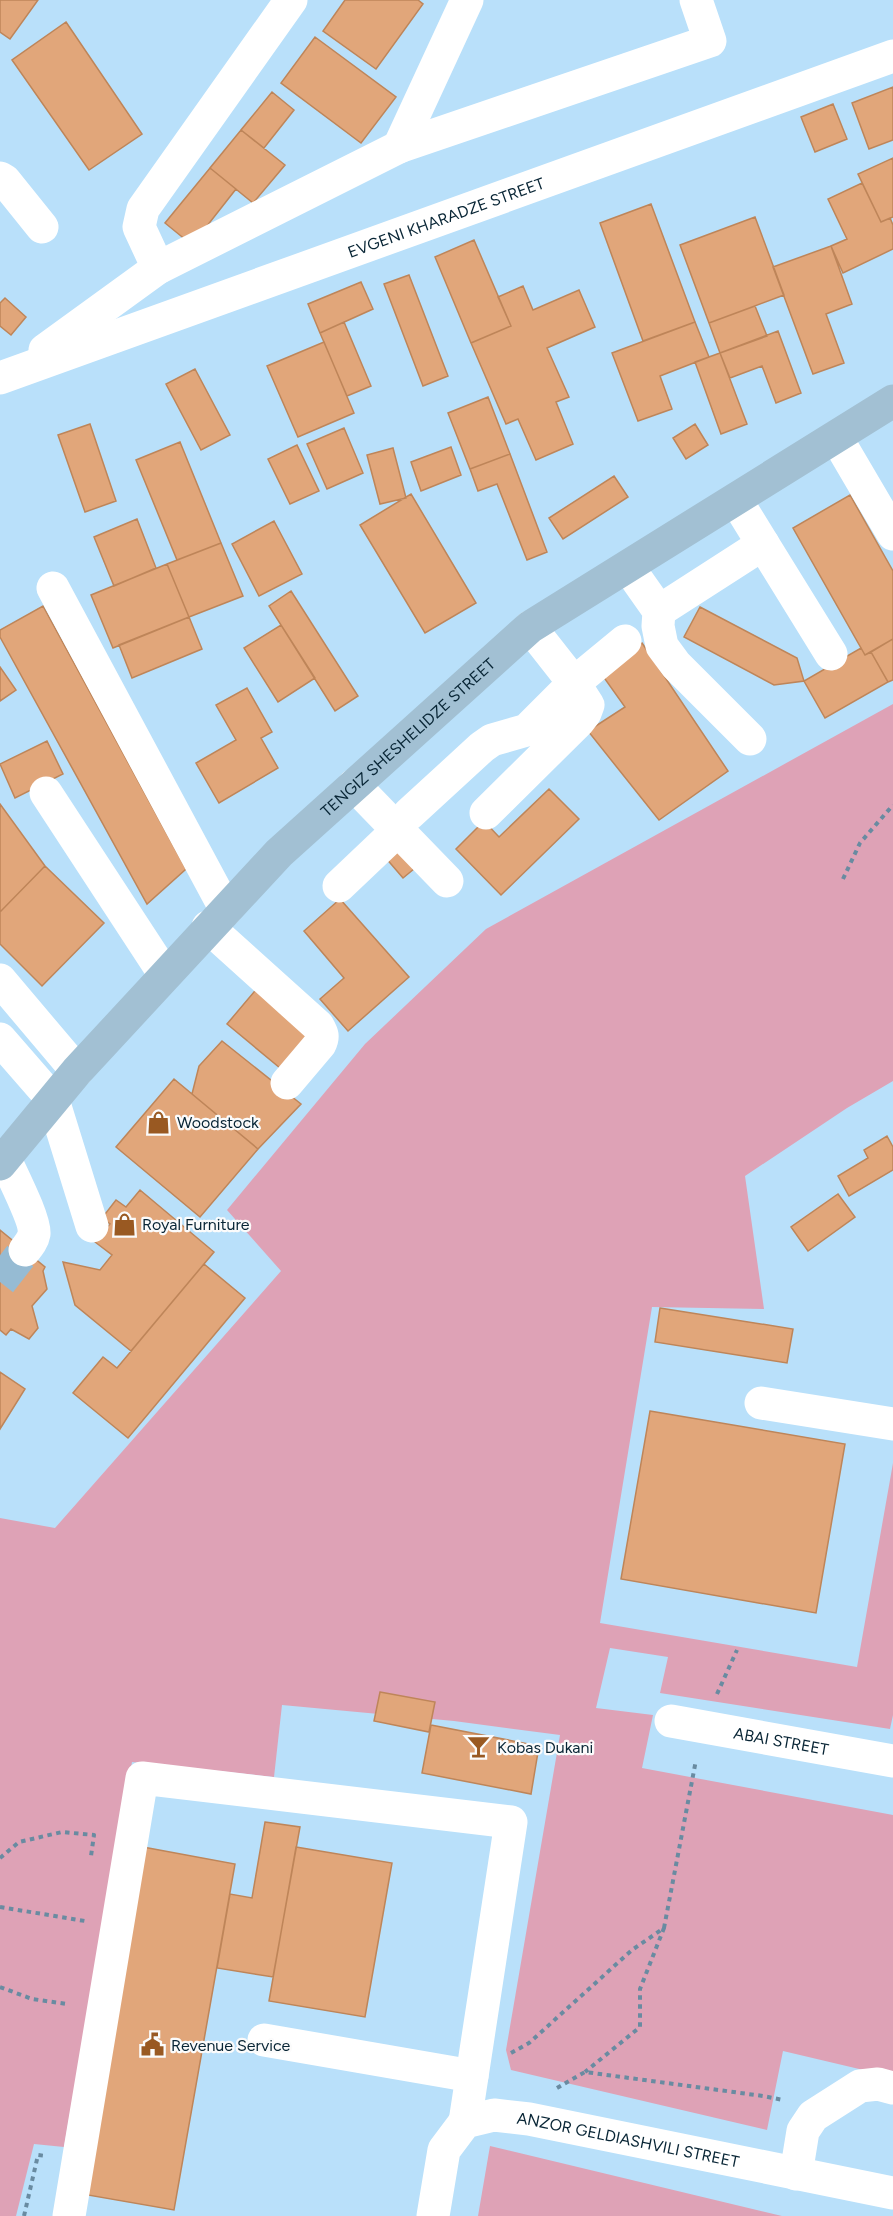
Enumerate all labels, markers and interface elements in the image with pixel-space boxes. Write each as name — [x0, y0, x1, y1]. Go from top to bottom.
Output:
street label: EVGENI KHARADZE STREET — [345, 173, 547, 262]
street label: TENGIZ SHESHELIDZE STREET — [317, 654, 499, 821]
shop icon: Woodstock — [146, 1109, 172, 1135]
place label: Woodstock — [177, 1113, 259, 1132]
shop icon: Royal Furniture — [111, 1211, 137, 1237]
place label: Royal Furniture — [142, 1215, 250, 1234]
street label: ABAI STREET — [732, 1723, 830, 1759]
bar icon: Kobas Dukani — [466, 1734, 492, 1760]
place label: Kobas Dukani — [497, 1738, 593, 1757]
public building icon: Revenue Service — [140, 2032, 166, 2058]
place label: Revenue Service — [171, 2036, 291, 2055]
street label: ANZOR GELDIASHVILI STREET — [516, 2109, 741, 2172]

